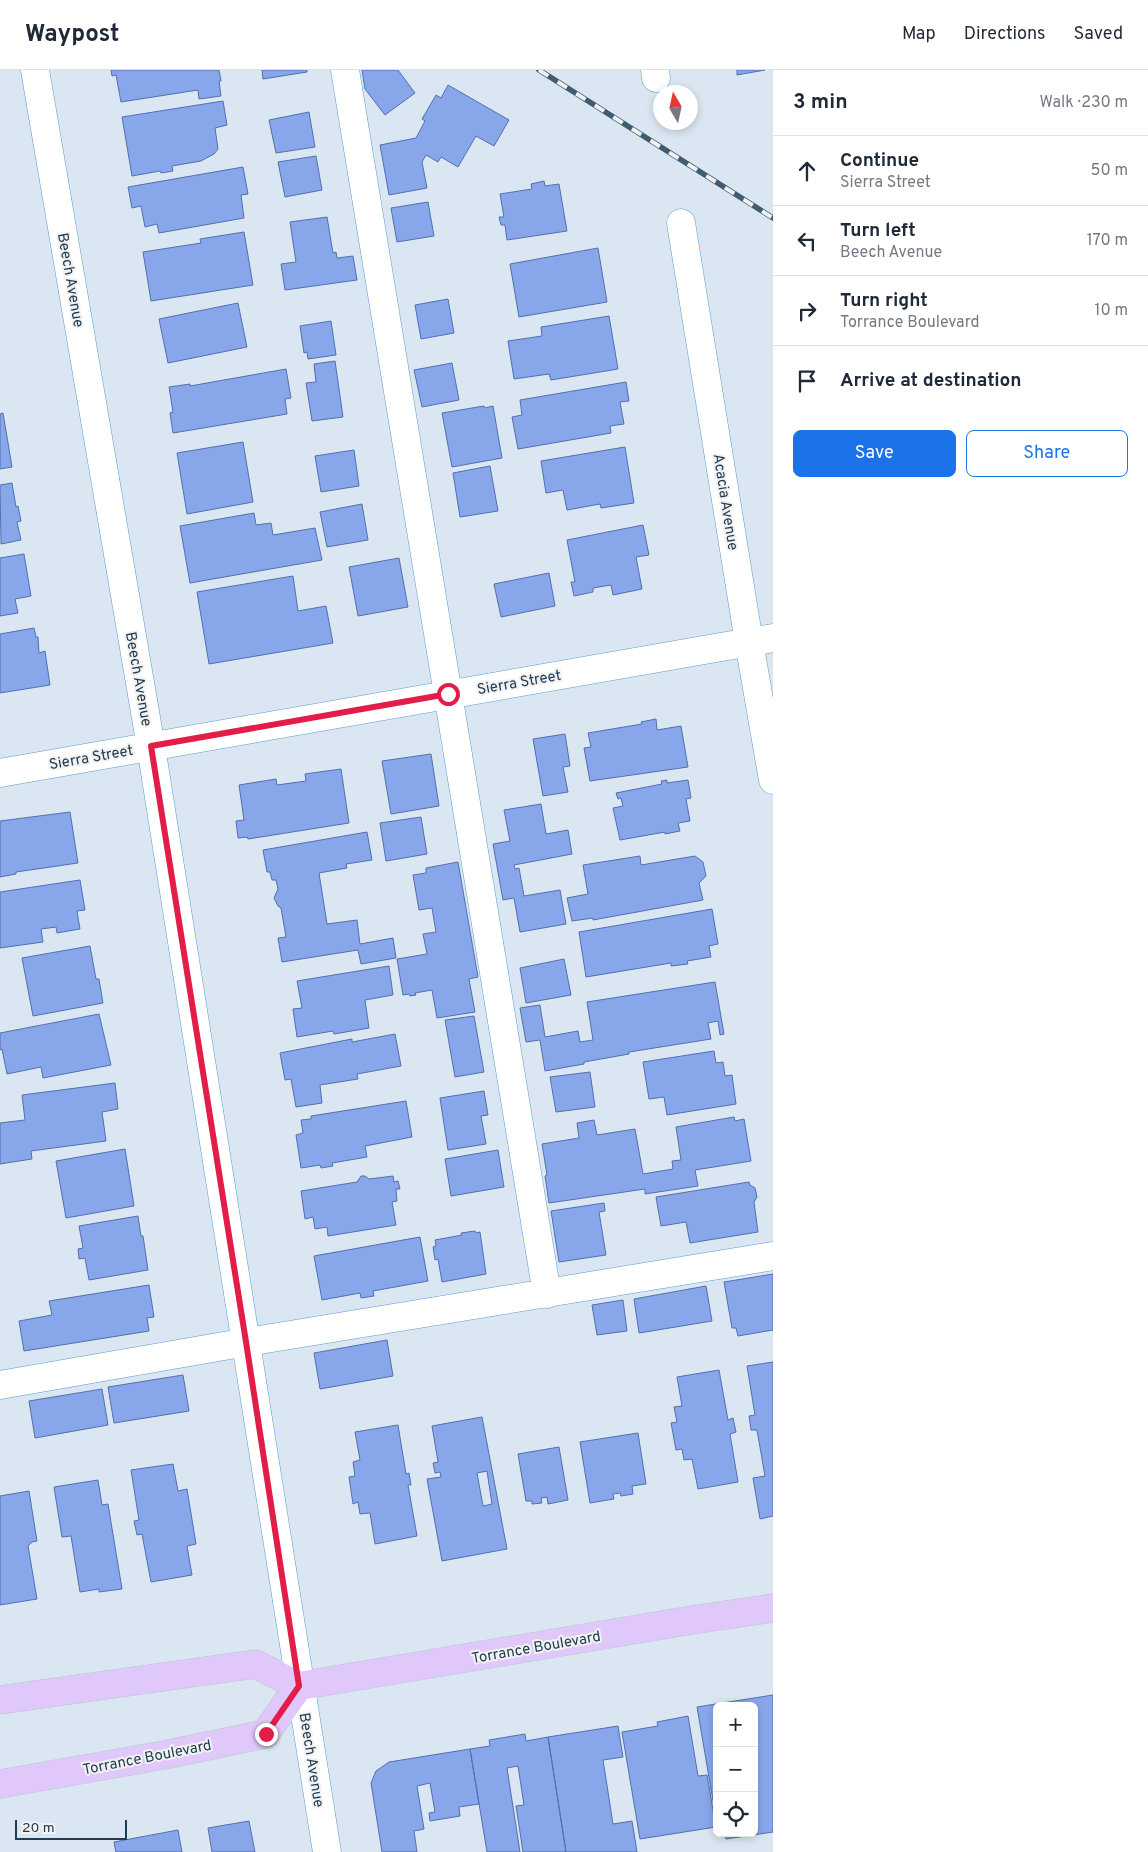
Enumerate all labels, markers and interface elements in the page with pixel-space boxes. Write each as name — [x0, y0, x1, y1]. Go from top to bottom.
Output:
text: Waypost — [25, 20, 119, 50]
text: Map — [902, 23, 936, 46]
text: Directions — [964, 23, 1046, 46]
text: Saved — [1074, 23, 1123, 46]
north arrow — [653, 85, 698, 130]
text: 3 min — [793, 89, 848, 116]
text: Walk · 230 m — [1039, 93, 1128, 113]
text: Continue — [840, 149, 919, 173]
icon: ahead — [793, 157, 821, 185]
text: 50 m — [1091, 161, 1128, 181]
text: Sierra Street — [840, 173, 931, 193]
text: Turn left — [840, 219, 916, 243]
icon: left — [793, 227, 821, 255]
text: 170 m — [1087, 231, 1128, 251]
street label: Beech Avenue — [52, 232, 87, 329]
text: Beech Avenue — [840, 243, 942, 263]
text: Turn right — [840, 289, 928, 313]
icon: right — [793, 297, 821, 325]
text: 10 m — [1094, 301, 1128, 321]
text: Torrance Boulevard — [840, 313, 980, 333]
icon: arrive — [793, 367, 821, 395]
text: Arrive at destination — [840, 369, 1021, 393]
button: Save — [793, 430, 956, 477]
button: Share — [966, 430, 1128, 477]
street label: Acacia Avenue — [707, 452, 742, 552]
street label: Beech Avenue — [120, 631, 155, 728]
street label: Sierra Street — [476, 667, 563, 700]
route start — [437, 683, 460, 706]
street label: Sierra Street — [48, 742, 135, 775]
street label: Torrance Boulevard — [470, 1628, 602, 1669]
map controls — [713, 1702, 758, 1837]
button: + — [713, 1702, 758, 1747]
street label: Beech Avenue — [294, 1712, 327, 1809]
route end — [255, 1723, 278, 1746]
street label: Torrance Boulevard — [81, 1737, 213, 1780]
button: − — [713, 1747, 758, 1792]
button: locate — [713, 1792, 758, 1837]
scale bar — [15, 1817, 128, 1840]
text: 20 m — [22, 1820, 55, 1837]

